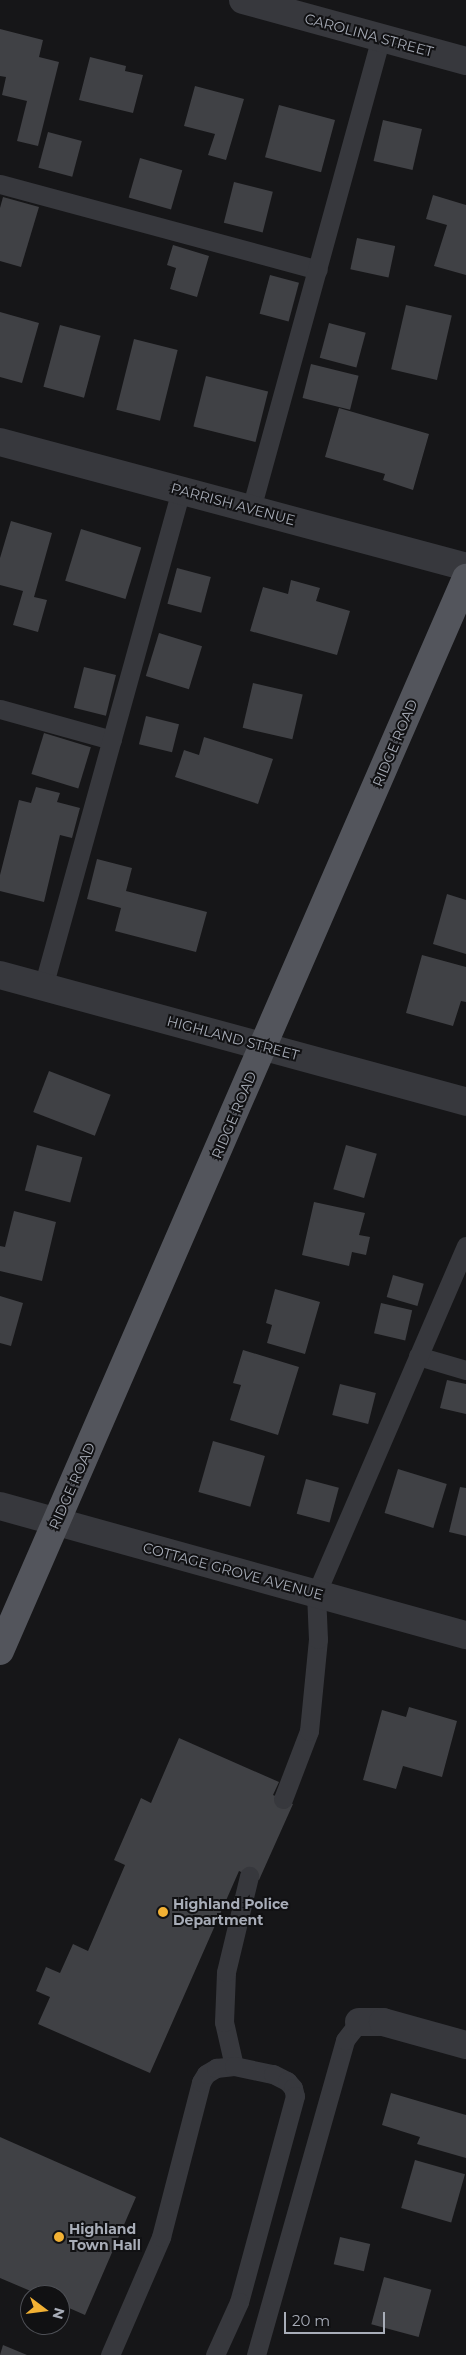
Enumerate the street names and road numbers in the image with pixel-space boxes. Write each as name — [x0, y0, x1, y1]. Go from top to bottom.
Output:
street label: CAROLINA STREET — [303, 10, 435, 60]
street label: PARRISH AVENUE — [169, 479, 297, 529]
street label: RIDGE ROAD — [369, 697, 421, 789]
street label: HIGHLAND STREET — [165, 1012, 301, 1064]
street label: RIDGE ROAD — [208, 1069, 260, 1161]
street label: RIDGE ROAD — [45, 1440, 99, 1532]
street label: COTTAGE GROVE AVENUE — [141, 1539, 325, 1603]

